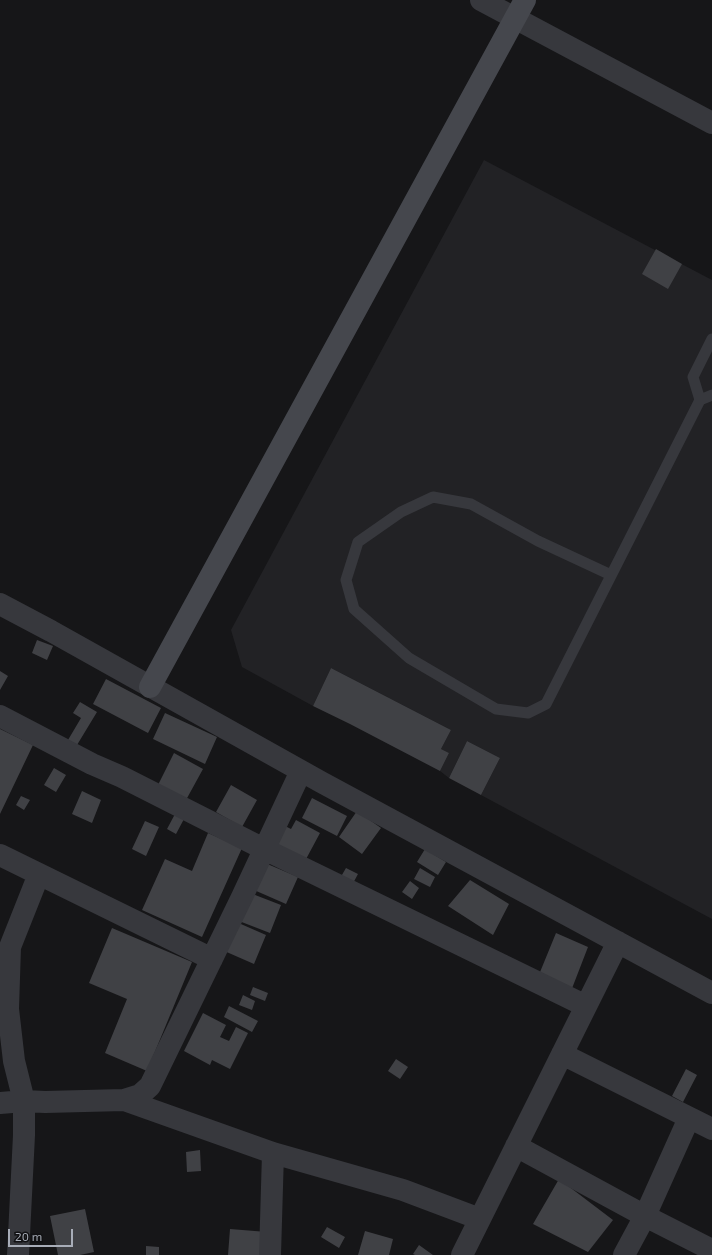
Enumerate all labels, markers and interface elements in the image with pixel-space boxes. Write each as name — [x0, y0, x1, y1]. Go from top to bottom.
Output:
scale bar — [10, 1221, 75, 1247]
text: 20 m — [15, 1229, 42, 1243]

